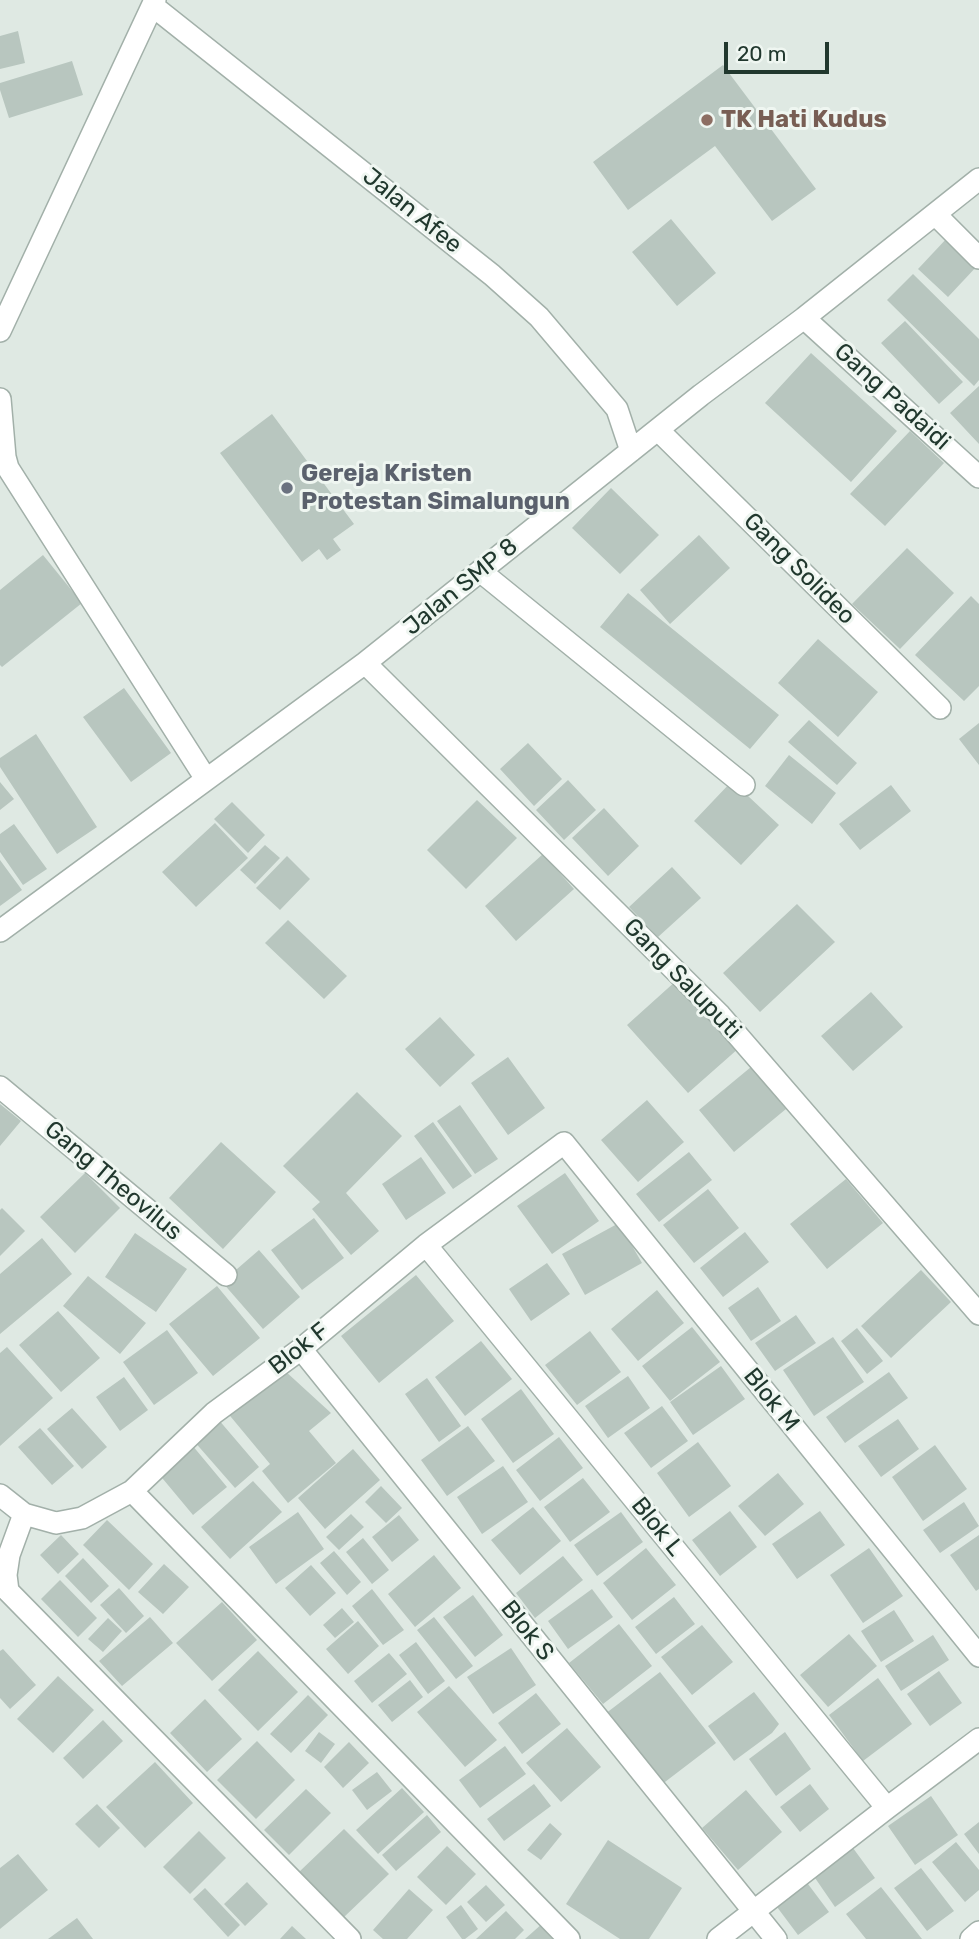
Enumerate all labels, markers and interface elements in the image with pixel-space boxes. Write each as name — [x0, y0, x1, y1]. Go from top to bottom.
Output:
scale bar — [727, 28, 832, 72]
text: 20 m — [737, 41, 786, 66]
place label: TK Hati Kudus — [721, 106, 887, 134]
marker: TK Hati Kudus — [699, 112, 715, 128]
street label: Jalan Afee — [357, 162, 467, 260]
street label: Gang Padaidi — [828, 337, 956, 457]
place label: Gereja Kristen Protestan Simalungun — [301, 460, 570, 516]
marker: Gereja Kristen Protestan Simalungun — [279, 480, 295, 496]
street label: Gang Solideo — [737, 507, 861, 631]
street label: Jalan SMP 8 — [398, 532, 524, 642]
street label: Gang Saluputi — [617, 913, 747, 1045]
street label: Gang Theovilus — [38, 1115, 188, 1247]
street label: Blok F — [263, 1317, 335, 1381]
street label: Blok M — [737, 1363, 805, 1437]
street label: Blok L — [625, 1492, 689, 1562]
street label: Blok S — [494, 1595, 560, 1667]

